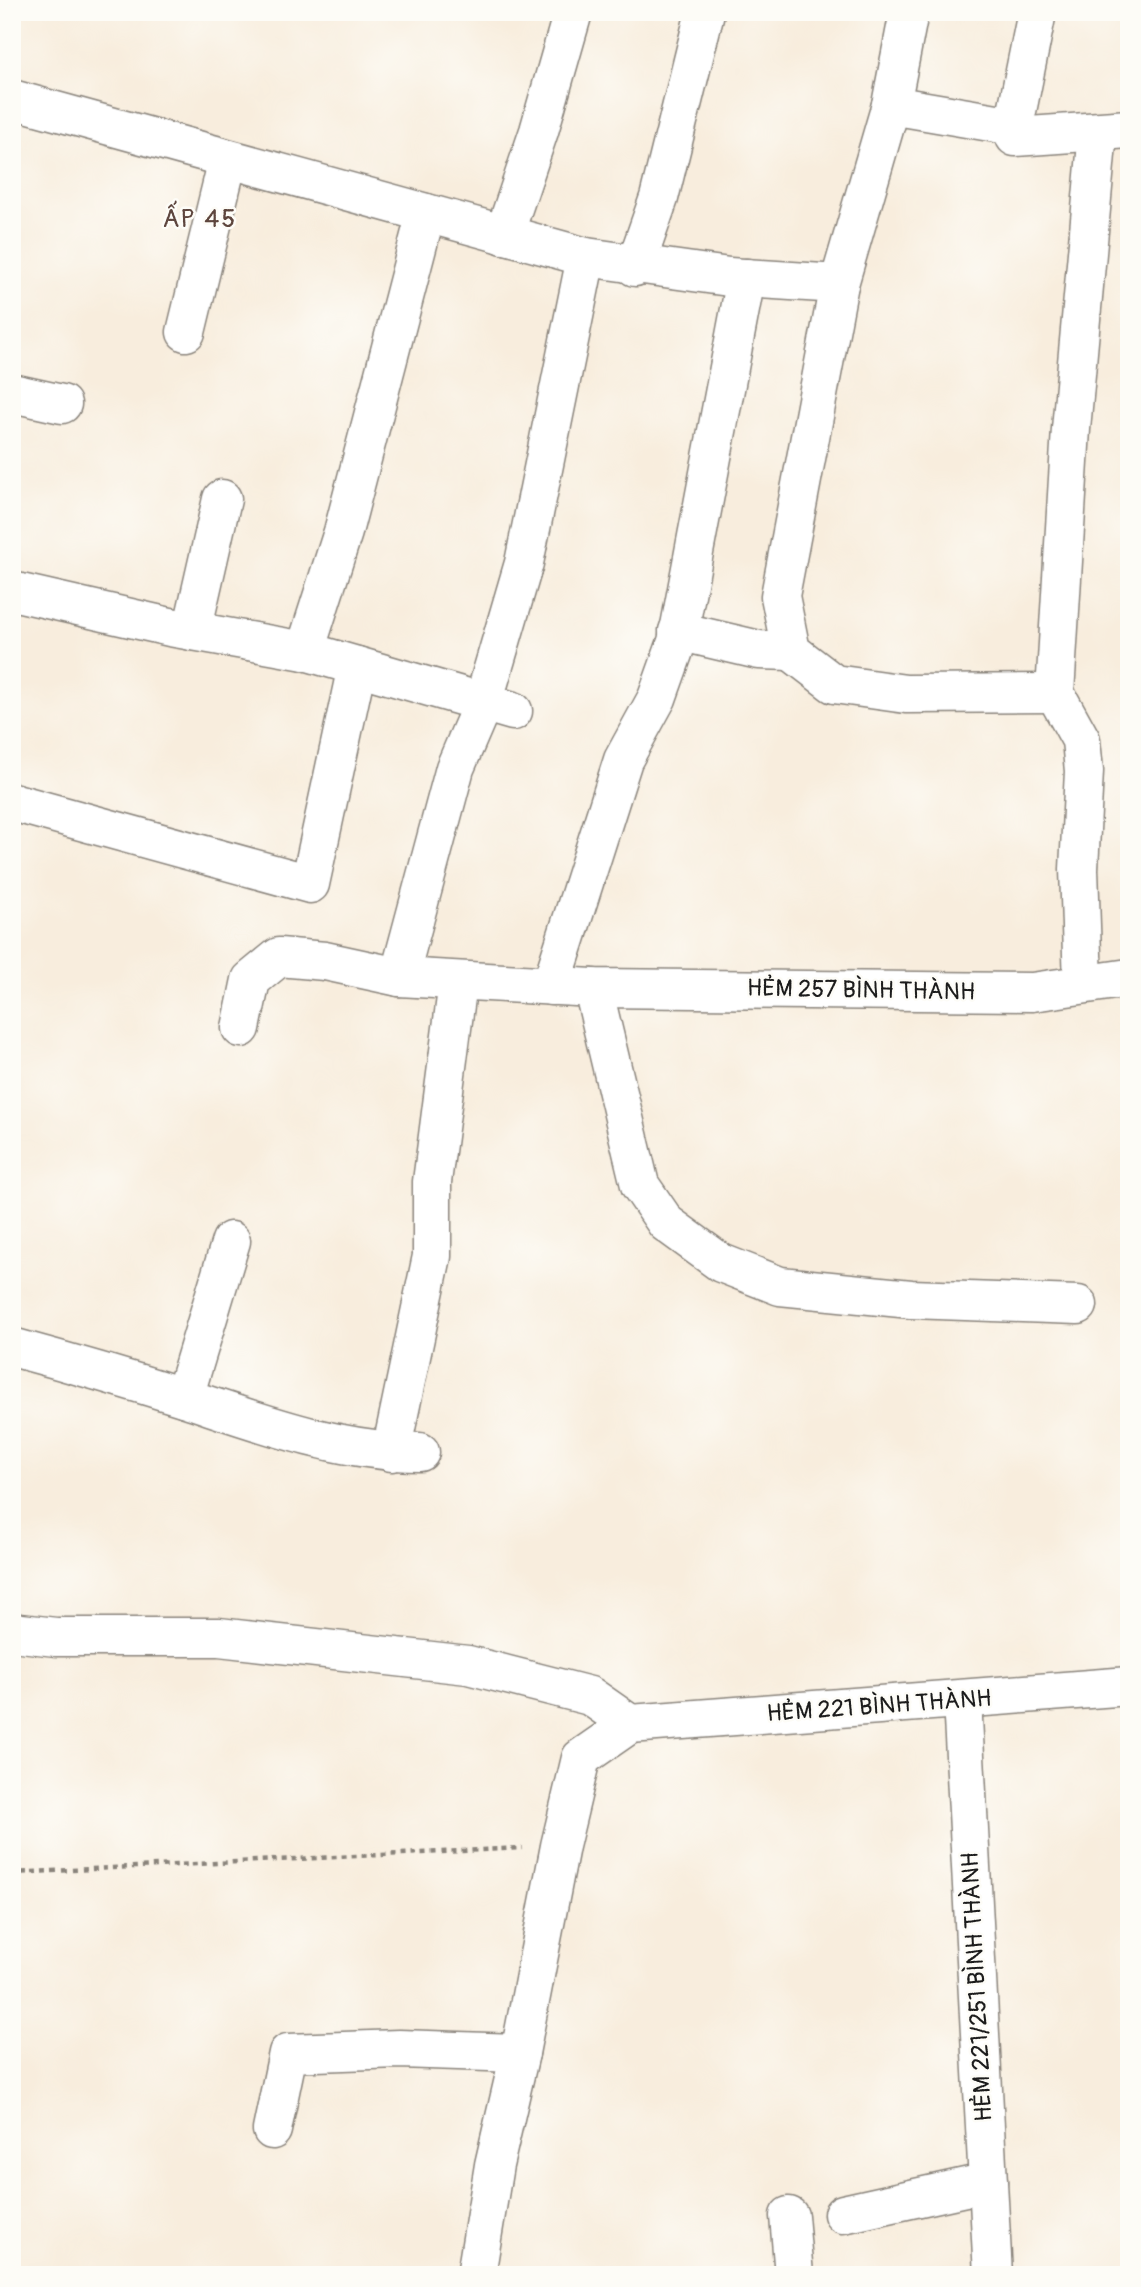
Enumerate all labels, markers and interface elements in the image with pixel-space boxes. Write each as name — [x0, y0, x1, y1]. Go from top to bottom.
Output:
district label: ẤP 45 — [163, 200, 237, 235]
street label: HẺM 257 BÌNH THÀNH — [747, 973, 975, 1006]
street label: HẺM 221 BÌNH THÀNH — [766, 1683, 992, 1728]
street label: HẺM 221/251 BÌNH THÀNH — [954, 1852, 999, 2123]

